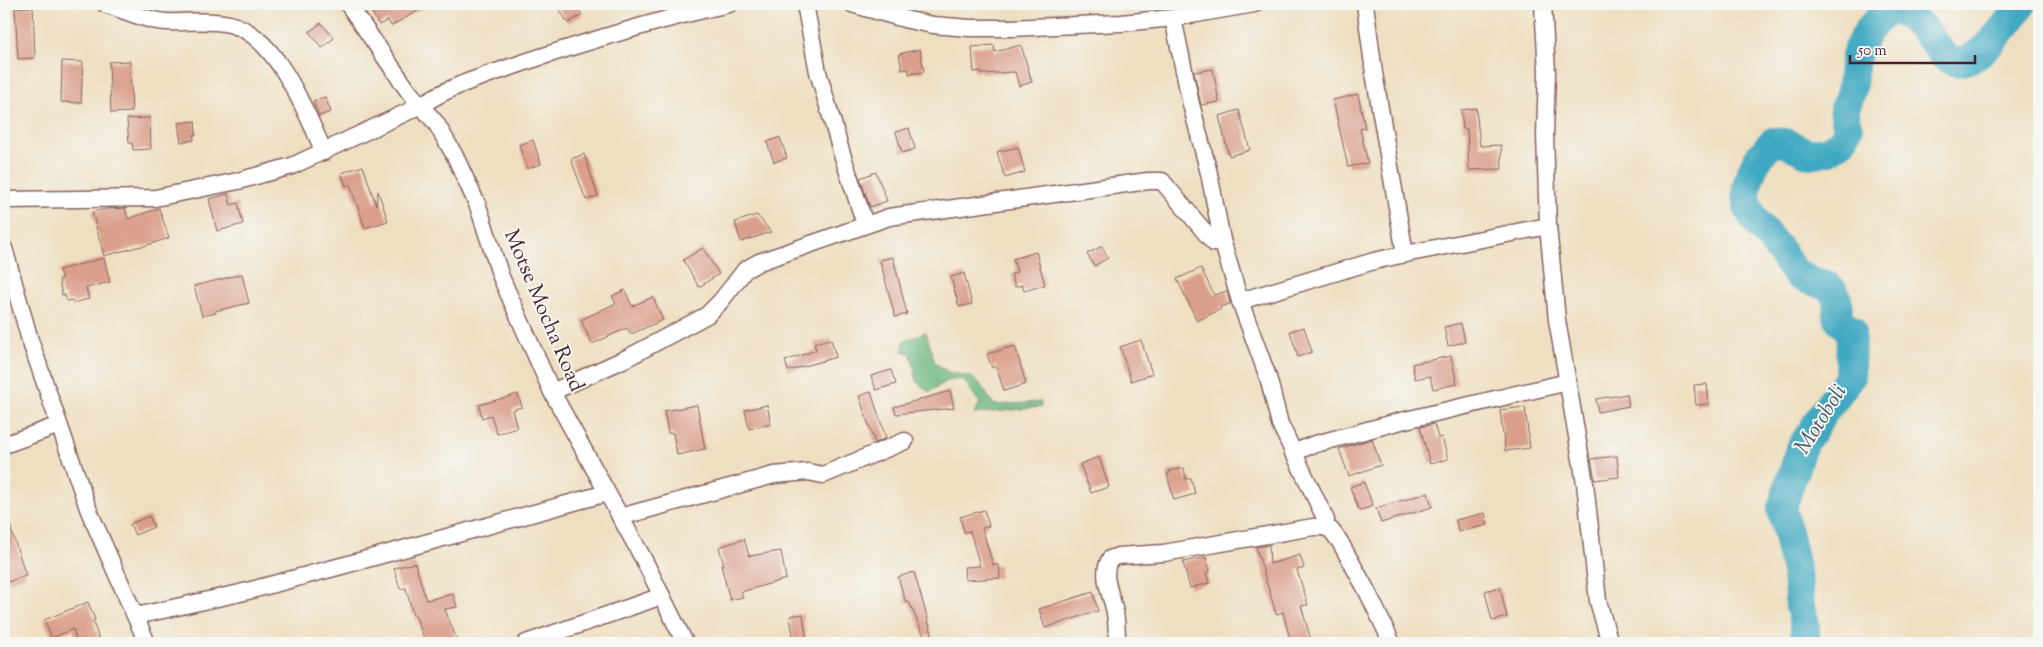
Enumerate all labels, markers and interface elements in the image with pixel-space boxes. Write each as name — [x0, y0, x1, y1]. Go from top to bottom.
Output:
scale bar — [1850, 32, 1976, 64]
text: 50 m — [1857, 41, 1887, 62]
street label: Motse Mocha Road — [495, 225, 591, 397]
water label: Motoboli — [1788, 379, 1856, 461]

